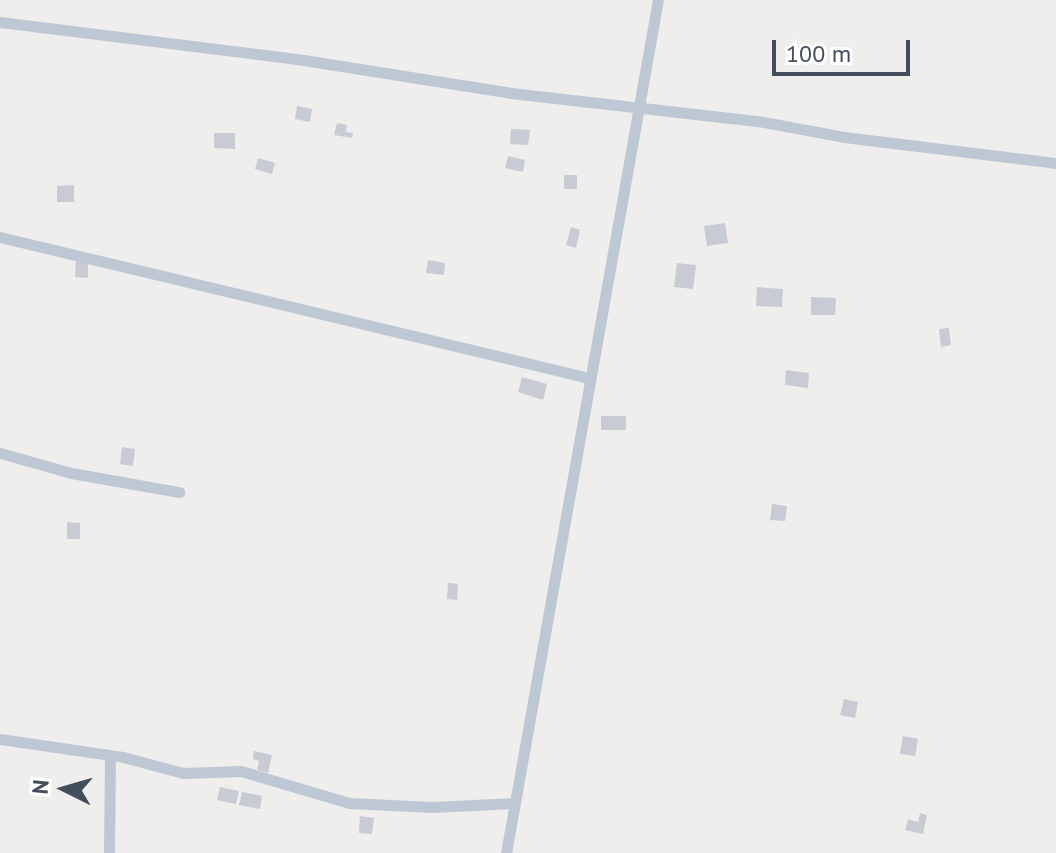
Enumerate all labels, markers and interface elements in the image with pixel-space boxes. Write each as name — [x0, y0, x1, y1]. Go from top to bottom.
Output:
scale bar — [776, 24, 914, 74]
text: 100 m — [786, 38, 851, 69]
north arrow — [24, 749, 104, 829]
text: N — [26, 778, 55, 795]

